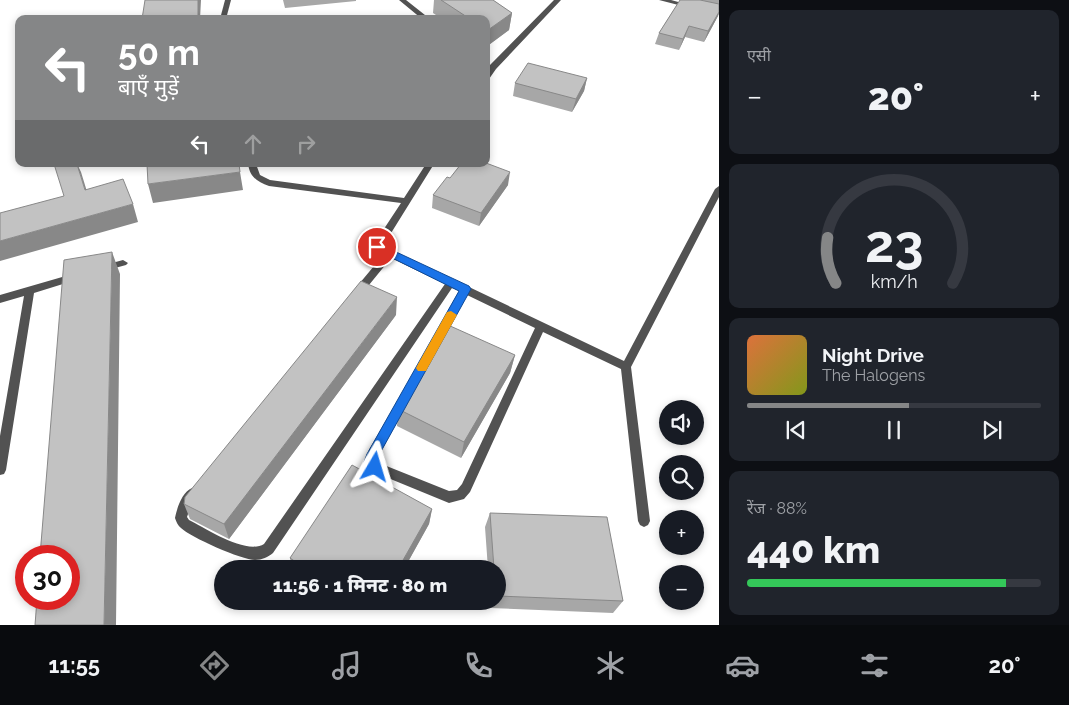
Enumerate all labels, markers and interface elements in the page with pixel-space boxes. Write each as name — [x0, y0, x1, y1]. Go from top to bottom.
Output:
text: 50 m — [118, 32, 200, 73]
icon: left — [35, 35, 100, 100]
text: एसी — [747, 46, 771, 65]
text: बाएँ मुड़ें — [118, 74, 179, 100]
text: 20° — [868, 74, 924, 119]
text: − — [747, 80, 762, 113]
text: + — [1029, 80, 1041, 113]
icon: left — [186, 130, 214, 158]
icon: ahead — [239, 130, 267, 158]
icon: right — [292, 130, 320, 158]
text: 23 — [865, 213, 923, 274]
pin — [356, 226, 398, 268]
icon: arrive — [363, 233, 391, 261]
text: km/h — [870, 271, 918, 292]
text: Night Drive — [822, 344, 924, 366]
text: The Halogens — [822, 366, 925, 385]
map controls — [659, 400, 704, 610]
button: sound — [659, 400, 704, 445]
icon: previous — [782, 416, 810, 444]
icon: pause — [880, 416, 908, 444]
icon: next — [978, 416, 1006, 444]
position arrow — [348, 440, 400, 492]
button: search — [659, 455, 704, 500]
text: रेंज · 88% — [747, 499, 807, 518]
button: + — [659, 510, 704, 555]
text: 440 km — [747, 527, 880, 572]
speed limit sign: 30 — [15, 545, 80, 610]
button: − — [659, 565, 704, 610]
text: 11:56 · 1 मिनट · 80 m — [273, 574, 447, 596]
icon: directions — [197, 648, 232, 683]
icon: music — [329, 648, 364, 683]
icon: phone — [461, 648, 496, 683]
icon: climate — [593, 648, 628, 683]
icon: car — [725, 648, 760, 683]
icon: filters — [857, 648, 892, 683]
text: 11:55 — [48, 652, 100, 678]
text: 20° — [989, 652, 1020, 678]

